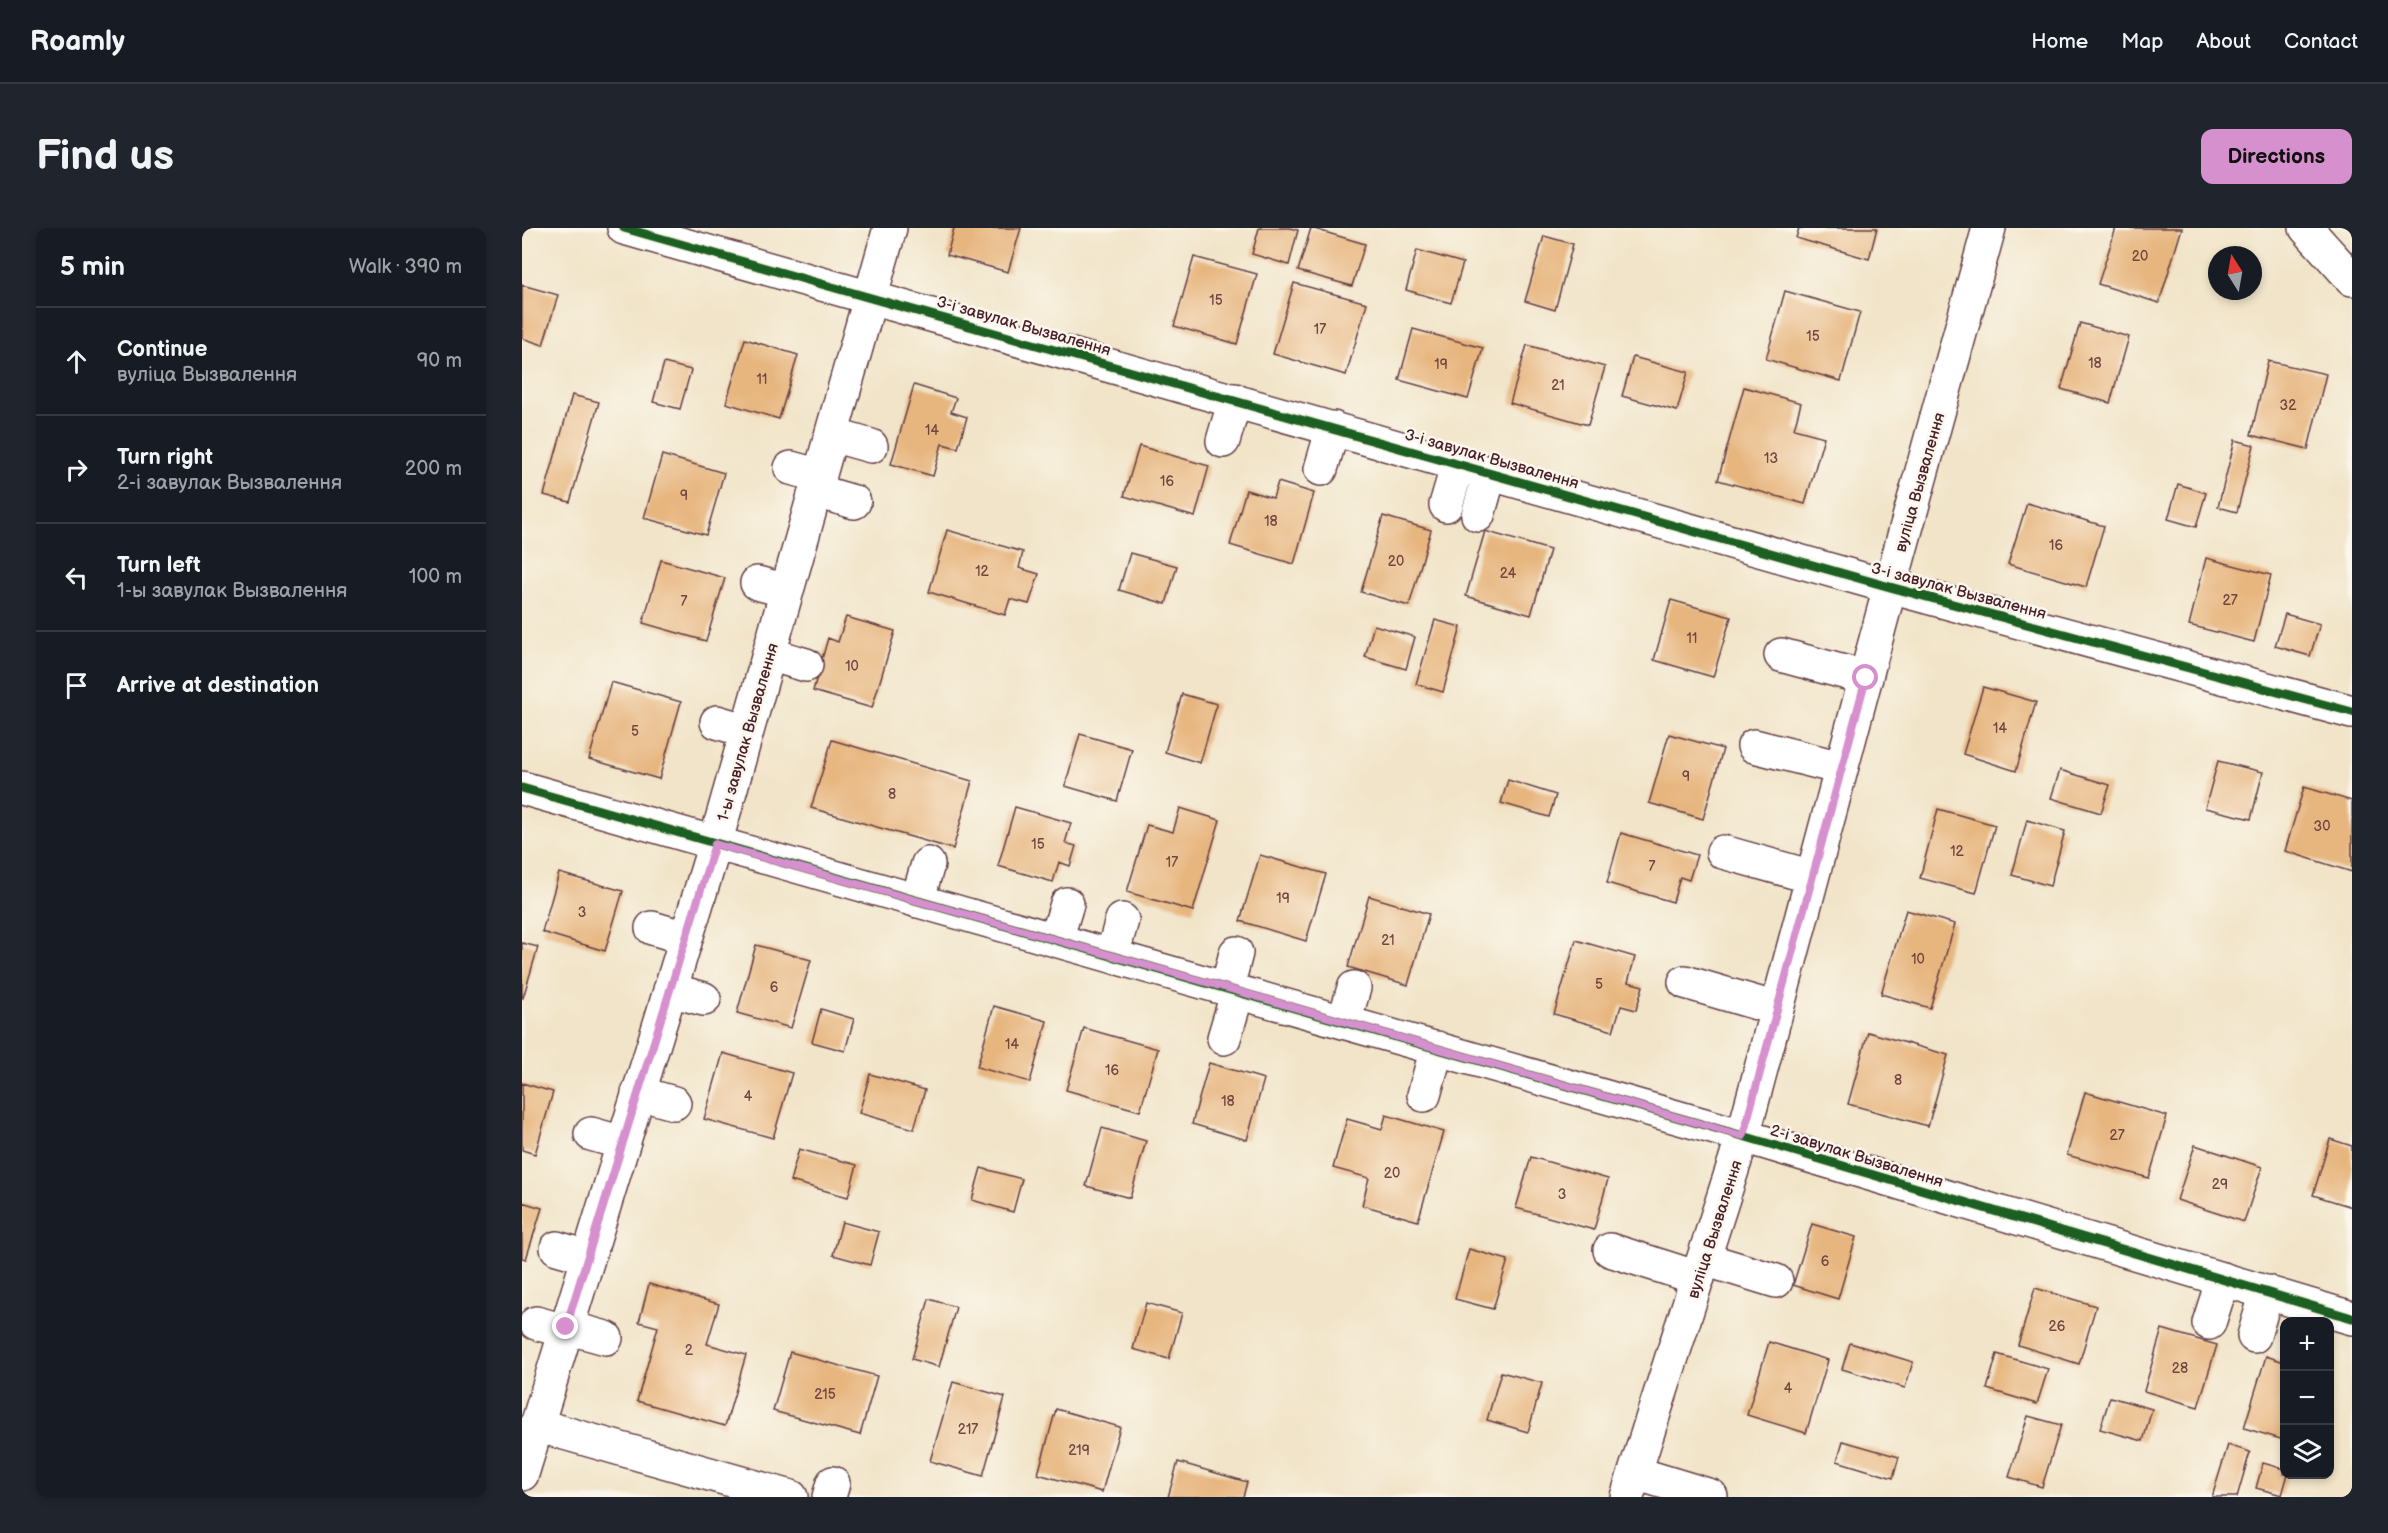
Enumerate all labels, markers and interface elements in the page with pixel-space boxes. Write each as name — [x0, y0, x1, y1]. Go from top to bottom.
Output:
text: Roamly — [30, 25, 125, 58]
text: Home — [2031, 29, 2088, 54]
text: Map — [2121, 29, 2163, 54]
text: About — [2196, 29, 2251, 54]
text: Contact — [2284, 29, 2358, 54]
button: Directions — [2201, 129, 2352, 184]
text: Find us — [36, 131, 174, 182]
north arrow — [2208, 246, 2262, 300]
house number: 20 — [2132, 248, 2148, 265]
text: 5 min — [60, 252, 125, 283]
text: Walk · 390 m — [349, 255, 462, 279]
street label: 3-і завулак Вызвалення — [934, 292, 1113, 360]
house number: 15 — [1209, 292, 1223, 309]
house number: 17 — [1314, 321, 1326, 338]
house number: 15 — [1806, 328, 1820, 345]
text: Continue — [117, 336, 207, 363]
icon: ahead — [60, 345, 93, 378]
text: 90 m — [417, 349, 462, 373]
house number: 18 — [2088, 355, 2102, 372]
house number: 19 — [1434, 356, 1448, 373]
text: вуліца Вызвалення — [117, 363, 297, 387]
house number: 11 — [757, 371, 767, 388]
house number: 21 — [1551, 377, 1565, 394]
house number: 32 — [2280, 397, 2297, 414]
street label: вуліца Вызвалення — [1891, 410, 1949, 554]
house number: 14 — [925, 422, 939, 439]
street label: 3-і завулак Вызвалення — [1402, 425, 1581, 493]
text: Turn right — [117, 444, 213, 471]
house number: 13 — [1764, 450, 1778, 467]
icon: right — [60, 453, 93, 486]
text: 200 m — [405, 457, 462, 481]
text: 2-і завулак Вызвалення — [117, 471, 342, 495]
house number: 16 — [1160, 473, 1174, 490]
house number: 9 — [680, 487, 688, 504]
house number: 18 — [1264, 513, 1278, 530]
house number: 16 — [2049, 537, 2063, 554]
text: Turn left — [117, 552, 201, 579]
house number: 20 — [1388, 553, 1404, 570]
street label: 3-і завулак Вызвалення — [1869, 559, 2048, 624]
icon: left — [60, 561, 93, 594]
house number: 12 — [975, 563, 990, 580]
text: 100 m — [409, 565, 462, 589]
house number: 24 — [1500, 565, 1517, 582]
text: 1-ы завулак Вызвалення — [117, 579, 347, 603]
house number: 27 — [2222, 592, 2238, 609]
house number: 7 — [681, 593, 688, 610]
house number: 11 — [1687, 630, 1697, 647]
street label: 1-ы завулак Вызвалення — [714, 641, 783, 824]
house number: 10 — [845, 658, 859, 675]
route start — [1852, 664, 1878, 690]
icon: arrive — [60, 669, 93, 702]
text: Arrive at destination — [117, 672, 319, 699]
house number: 14 — [1993, 720, 2007, 737]
house number: 5 — [631, 723, 639, 740]
house number: 9 — [1682, 768, 1690, 785]
house number: 8 — [888, 786, 896, 803]
house number: 30 — [2314, 818, 2330, 835]
house number: 15 — [1031, 836, 1045, 853]
house number: 12 — [1950, 843, 1965, 860]
house number: 17 — [1166, 854, 1178, 871]
house number: 7 — [1649, 858, 1656, 875]
house number: 19 — [1276, 890, 1290, 907]
house number: 3 — [578, 904, 586, 921]
house number: 21 — [1381, 932, 1395, 949]
house number: 10 — [1911, 951, 1925, 968]
house number: 5 — [1595, 976, 1603, 993]
house number: 6 — [770, 979, 779, 996]
house number: 14 — [1005, 1036, 1019, 1053]
house number: 16 — [1105, 1062, 1119, 1079]
house number: 8 — [1894, 1072, 1902, 1089]
house number: 4 — [744, 1088, 753, 1105]
house number: 18 — [1221, 1093, 1235, 1110]
street label: 2-і завулак Вызвалення — [1768, 1121, 1946, 1192]
house number: 27 — [2109, 1127, 2125, 1144]
street label: вуліца Вызвалення — [1684, 1158, 1747, 1301]
house number: 20 — [1384, 1165, 1400, 1182]
house number: 29 — [2212, 1176, 2228, 1193]
house number: 3 — [1558, 1186, 1566, 1203]
house number: 6 — [1821, 1253, 1830, 1270]
route end — [552, 1313, 578, 1339]
map controls — [2280, 1317, 2334, 1479]
button: + — [2280, 1317, 2334, 1371]
house number: 26 — [2049, 1318, 2066, 1335]
house number: 2 — [685, 1342, 694, 1359]
house number: 28 — [2172, 1360, 2188, 1377]
button: − — [2280, 1371, 2334, 1425]
house number: 4 — [1784, 1380, 1793, 1397]
house number: 215 — [814, 1386, 836, 1403]
house number: 217 — [958, 1421, 978, 1438]
button: layers — [2280, 1425, 2334, 1479]
house number: 219 — [1068, 1442, 1090, 1459]

